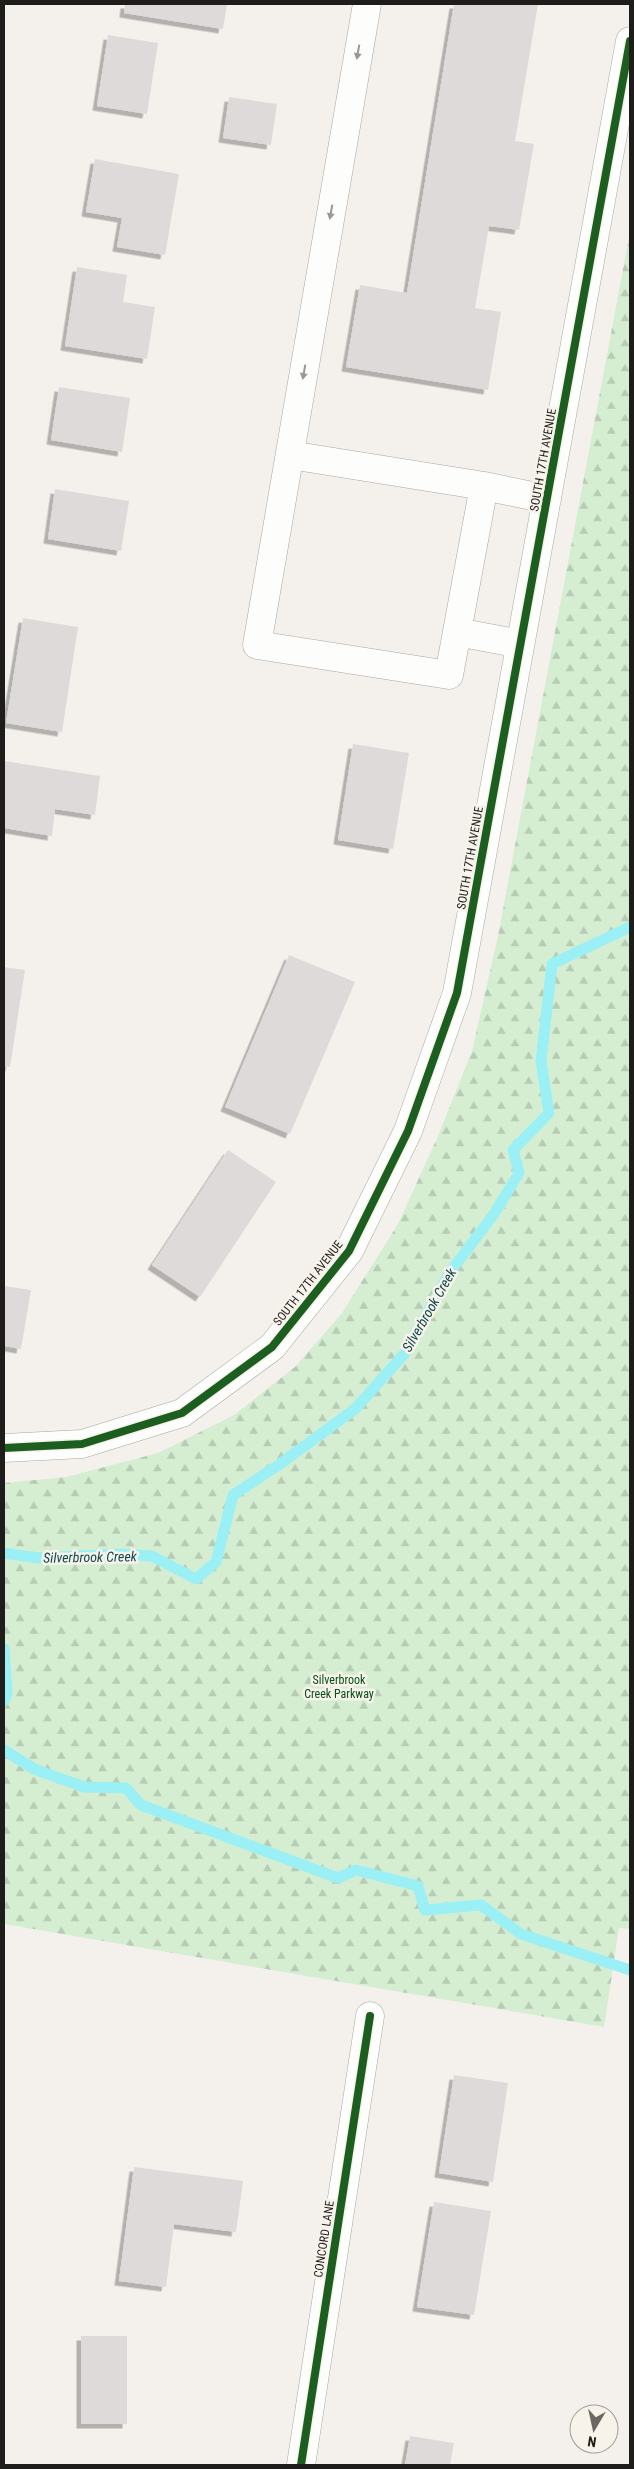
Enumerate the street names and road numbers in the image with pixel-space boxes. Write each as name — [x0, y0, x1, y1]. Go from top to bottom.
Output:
street label: SOUTH 17TH AVENUE — [527, 407, 559, 513]
street label: SOUTH 17TH AVENUE — [454, 805, 486, 911]
street label: SOUTH 17TH AVENUE — [270, 1238, 346, 1328]
street label: CONCORD LANE — [311, 2200, 337, 2278]

